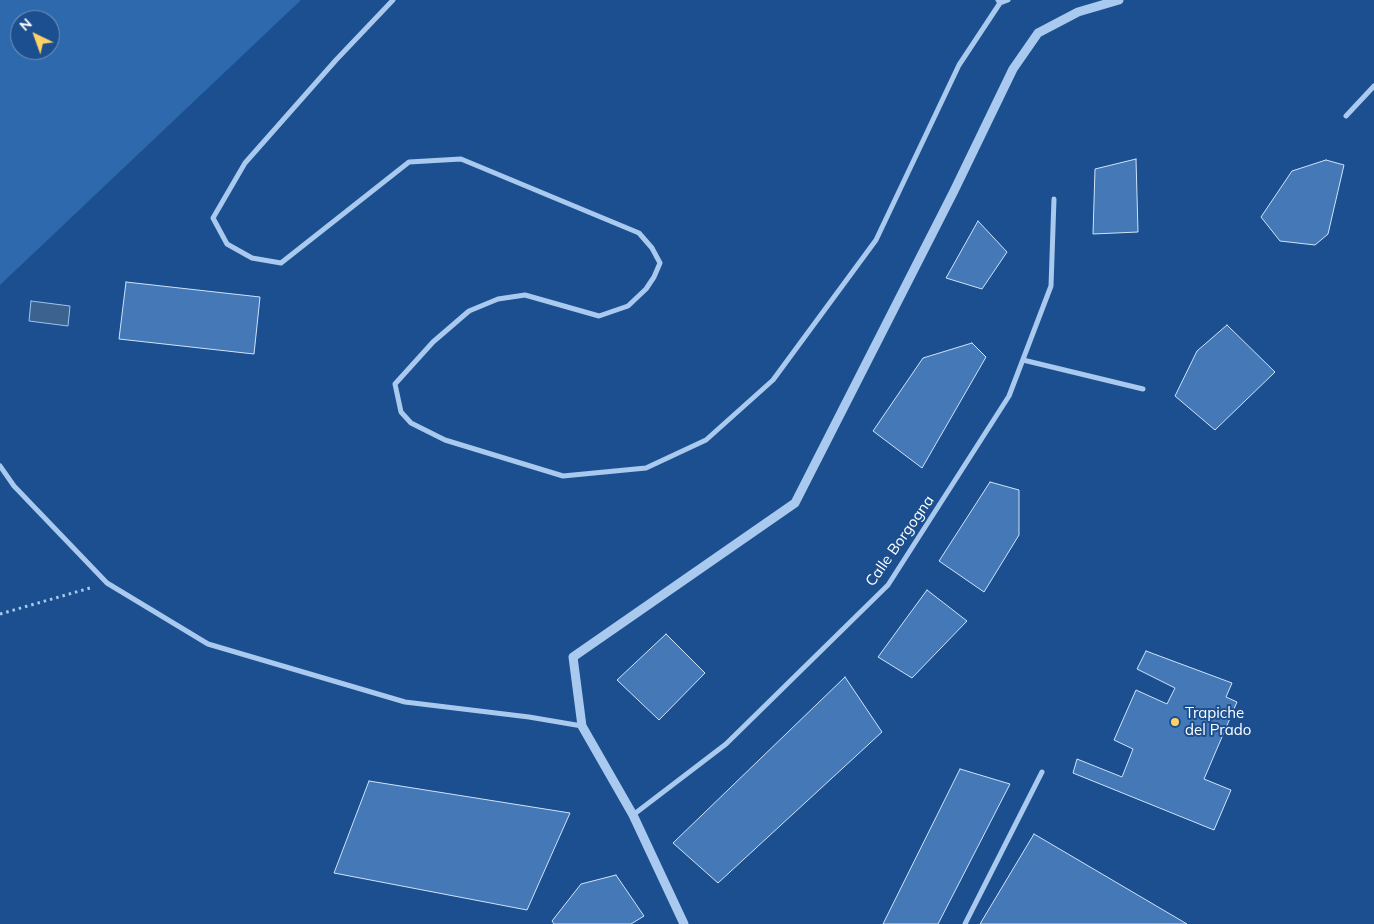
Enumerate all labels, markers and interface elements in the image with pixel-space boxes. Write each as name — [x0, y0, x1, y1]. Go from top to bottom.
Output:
north arrow — [10, 10, 60, 60]
text: N — [16, 14, 36, 35]
street label: Calle Borgogna — [862, 492, 938, 590]
place label: Trapiche del Prado — [1185, 704, 1251, 739]
marker: Trapiche del Prado — [1169, 716, 1181, 728]

